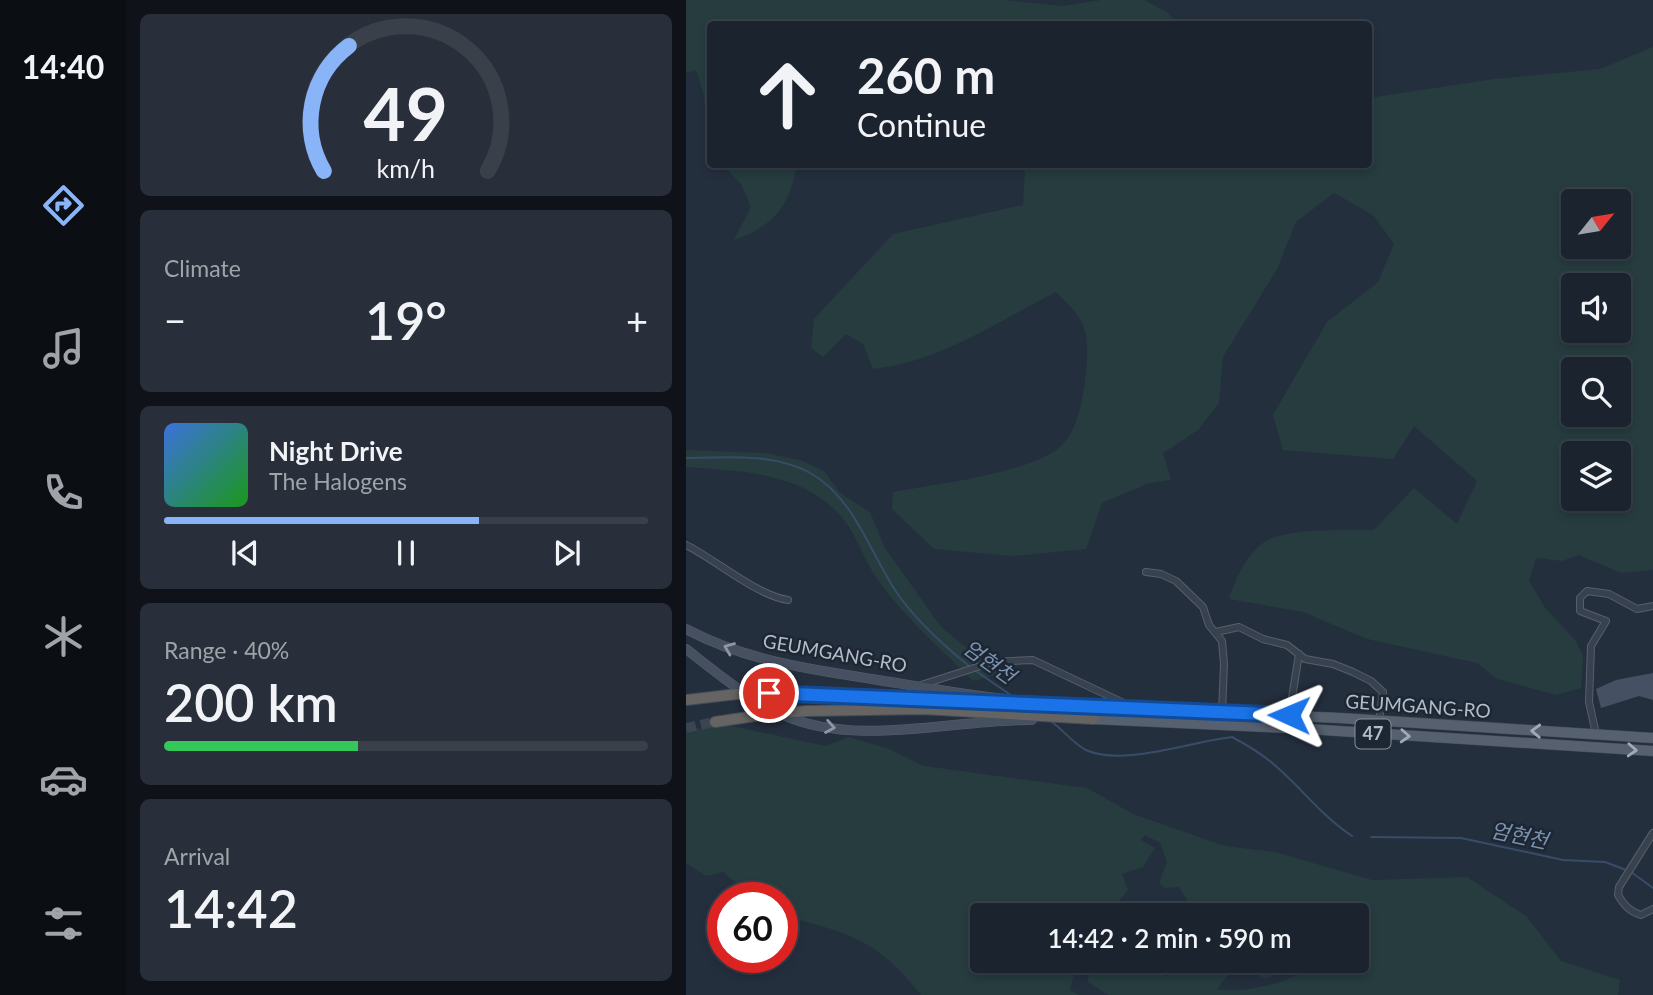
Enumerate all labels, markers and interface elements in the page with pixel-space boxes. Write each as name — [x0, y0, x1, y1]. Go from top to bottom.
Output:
text: 260 m — [857, 46, 995, 104]
text: 14:40 — [22, 47, 104, 86]
icon: ahead — [742, 49, 833, 140]
text: 49 — [364, 69, 448, 157]
text: Continue — [857, 105, 986, 144]
text: km/h — [377, 153, 435, 183]
icon: directions — [39, 181, 88, 230]
north arrow — [1561, 189, 1631, 259]
map controls — [1561, 189, 1631, 511]
text: Climate — [164, 254, 241, 282]
button: sound — [1561, 273, 1631, 343]
text: 19° — [365, 289, 447, 351]
text: − — [164, 297, 186, 343]
text: + — [626, 297, 648, 343]
icon: music — [39, 324, 88, 373]
button: search — [1561, 357, 1631, 427]
text: Night Drive — [269, 435, 403, 467]
button: layers — [1561, 441, 1631, 511]
text: The Halogens — [269, 467, 407, 495]
icon: phone — [39, 468, 88, 517]
icon: previous — [226, 534, 264, 572]
icon: pause — [387, 534, 425, 572]
icon: next — [548, 534, 586, 572]
icon: climate — [39, 612, 88, 661]
street label: GEUMGANG-RO — [761, 629, 909, 676]
water label: 엄현천 — [959, 634, 1023, 690]
text: Range · 40% — [164, 636, 289, 664]
one-way arrow — [723, 642, 735, 656]
pin — [739, 663, 799, 723]
text: 200 km — [164, 671, 338, 733]
icon: arrive — [750, 674, 788, 712]
position arrow — [1252, 678, 1326, 752]
street label: GEUMGANG-RO — [1345, 689, 1491, 722]
one-way arrow — [824, 719, 836, 734]
road number: 47 — [1356, 720, 1390, 748]
one-way arrow — [1530, 723, 1541, 738]
one-way arrow — [1400, 729, 1411, 744]
one-way arrow — [1627, 742, 1638, 757]
icon: car — [39, 755, 88, 804]
water label: 엄현천 — [1488, 816, 1553, 853]
text: Arrival — [164, 842, 230, 870]
text: 14:42 — [164, 877, 298, 939]
speed limit sign: 60 — [707, 882, 798, 973]
icon: filters — [39, 899, 88, 948]
text: 14:42 · 2 min · 590 m — [1047, 922, 1292, 954]

